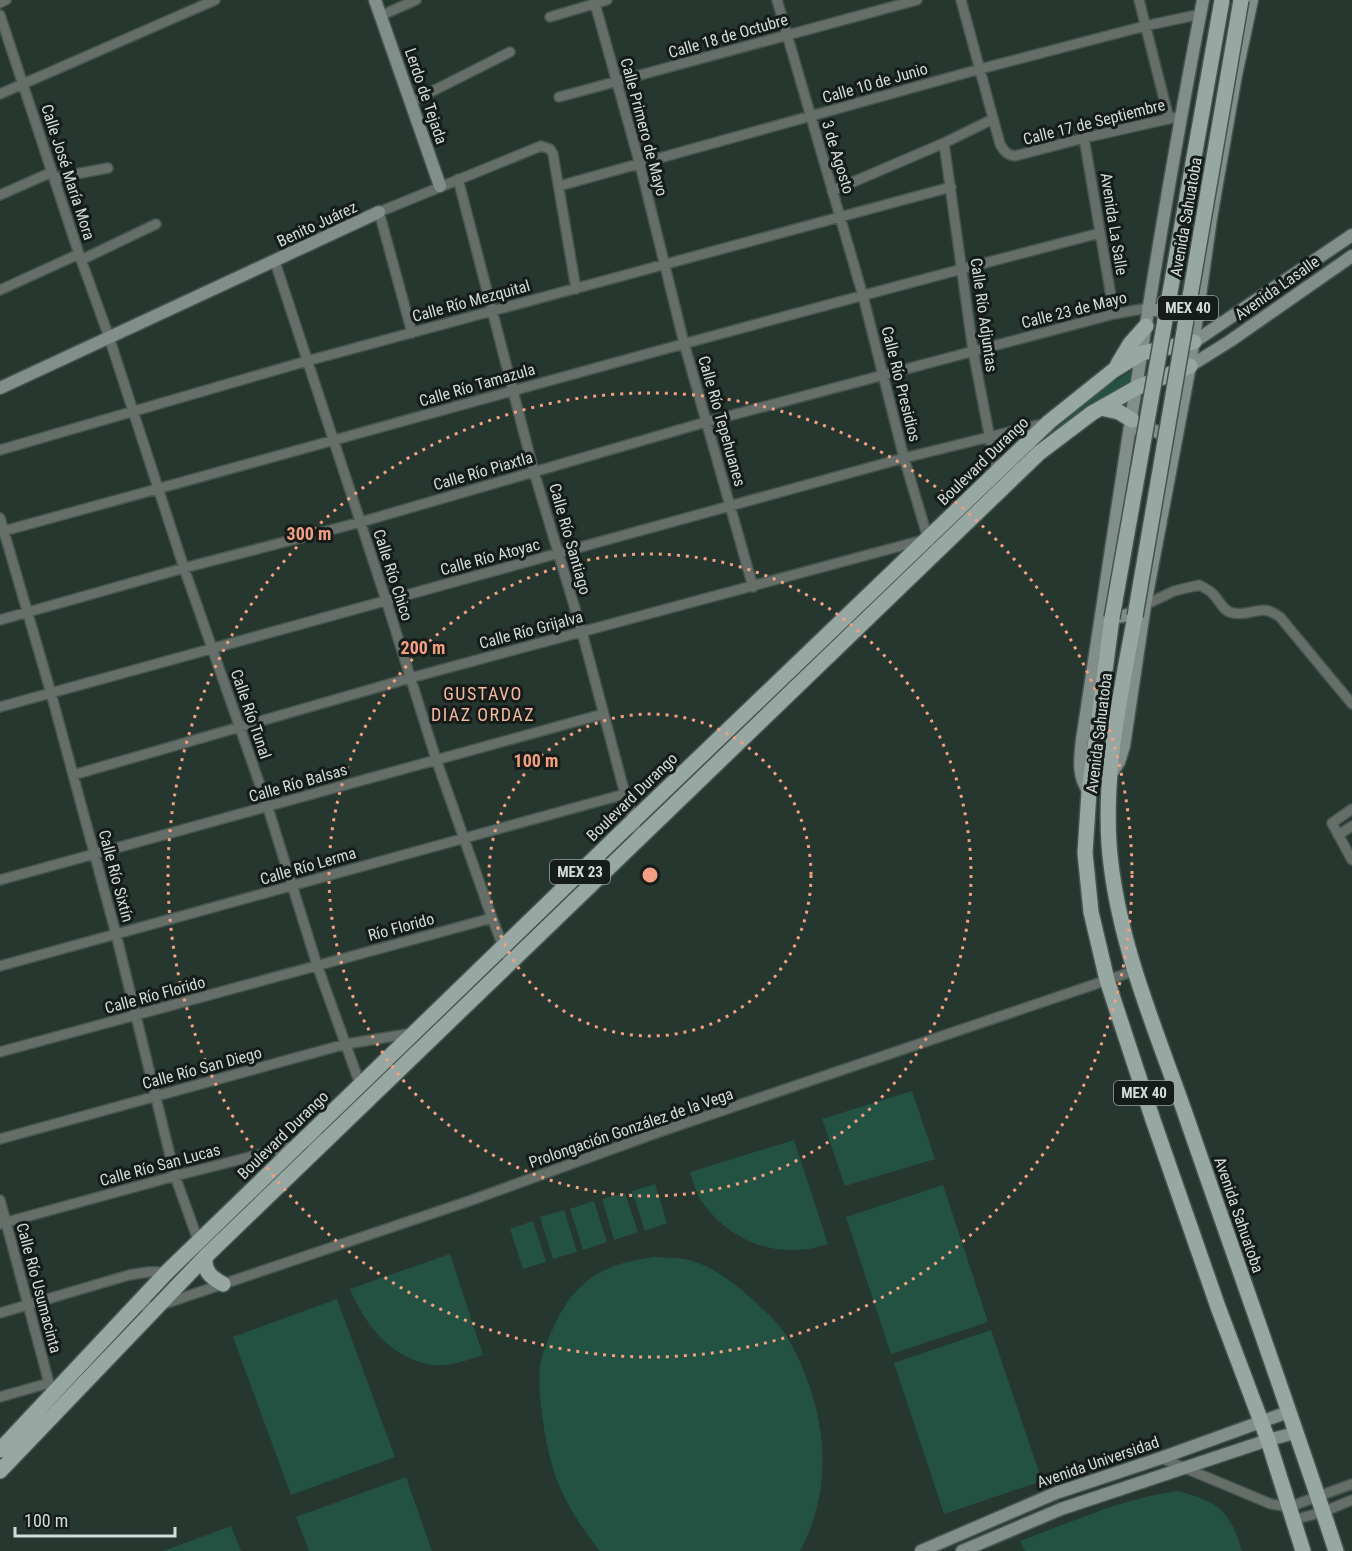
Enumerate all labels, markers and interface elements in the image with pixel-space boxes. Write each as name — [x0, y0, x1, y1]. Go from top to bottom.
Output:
street label: Calle 18 de Octubre — [666, 10, 790, 62]
street label: Lerdo de Tejada — [401, 46, 451, 146]
street label: Calle Primero de Mayo — [616, 56, 672, 198]
street label: Calle 10 de Junio — [820, 59, 930, 107]
street label: Calle 17 de Septiembre — [1021, 95, 1167, 149]
street label: Calle José María Mora — [37, 102, 99, 242]
street label: 3 de Agosto — [818, 118, 858, 196]
street label: Avenida Sahuatoba — [1166, 156, 1206, 278]
street label: Avenida La Salle — [1097, 171, 1131, 277]
street label: Benito Juárez — [274, 197, 360, 251]
street label: Avenida Lasalle — [1231, 252, 1323, 324]
street label: Calle Río Adjuntas — [967, 257, 1001, 373]
street label: Calle Río Mezquital — [410, 276, 532, 326]
street label: Calle 23 de Mayo — [1019, 288, 1129, 332]
road number: MEX 40 — [1158, 296, 1218, 320]
street label: Calle Río Presidios — [877, 324, 925, 444]
street label: Calle Río Tepehuanes — [694, 353, 750, 489]
street label: Calle Río Tamazula — [417, 359, 537, 411]
street label: Boulevard Durango — [934, 413, 1032, 509]
street label: Calle Río Piaxtla — [431, 448, 535, 494]
street label: Calle Río Santiago — [545, 481, 595, 597]
text: 300 m — [287, 523, 331, 544]
street label: Calle Río Chico — [369, 527, 417, 623]
street label: Calle Río Atoyac — [438, 535, 542, 579]
street label: Calle Río Grijalva — [477, 607, 585, 653]
text: 200 m — [401, 637, 445, 658]
street label: Calle Río Tunal — [227, 667, 275, 761]
street label: Avenida Sahuatoba — [1082, 672, 1116, 794]
district label: GUSTAVO DIAZ ORDAZ — [431, 683, 535, 725]
street label: Boulevard Durango — [583, 749, 681, 845]
text: 100 m — [514, 750, 558, 771]
street label: Calle Río Balsas — [247, 760, 349, 806]
street label: Calle Río Sixtín — [95, 828, 137, 924]
street label: Calle Río Lerma — [258, 843, 358, 889]
road number: MEX 23 — [550, 860, 610, 884]
centre of rings — [640, 865, 660, 885]
street label: Río Florido — [366, 909, 436, 945]
street label: Calle Río Florido — [103, 972, 207, 1018]
street label: Calle Río San Diego — [140, 1043, 264, 1093]
road number: MEX 40 — [1114, 1081, 1174, 1105]
street label: Prolongación González de la Vega — [526, 1084, 736, 1172]
street label: Boulevard Durango — [234, 1087, 332, 1183]
street label: Calle Río San Lucas — [98, 1140, 222, 1190]
street label: Avenida Sahuatoba — [1210, 1155, 1268, 1275]
street label: Calle Río Usumacinta — [12, 1221, 66, 1355]
street label: Avenida Universidad — [1034, 1432, 1162, 1492]
scale bar — [15, 1500, 176, 1538]
text: 100 m — [24, 1510, 68, 1531]

